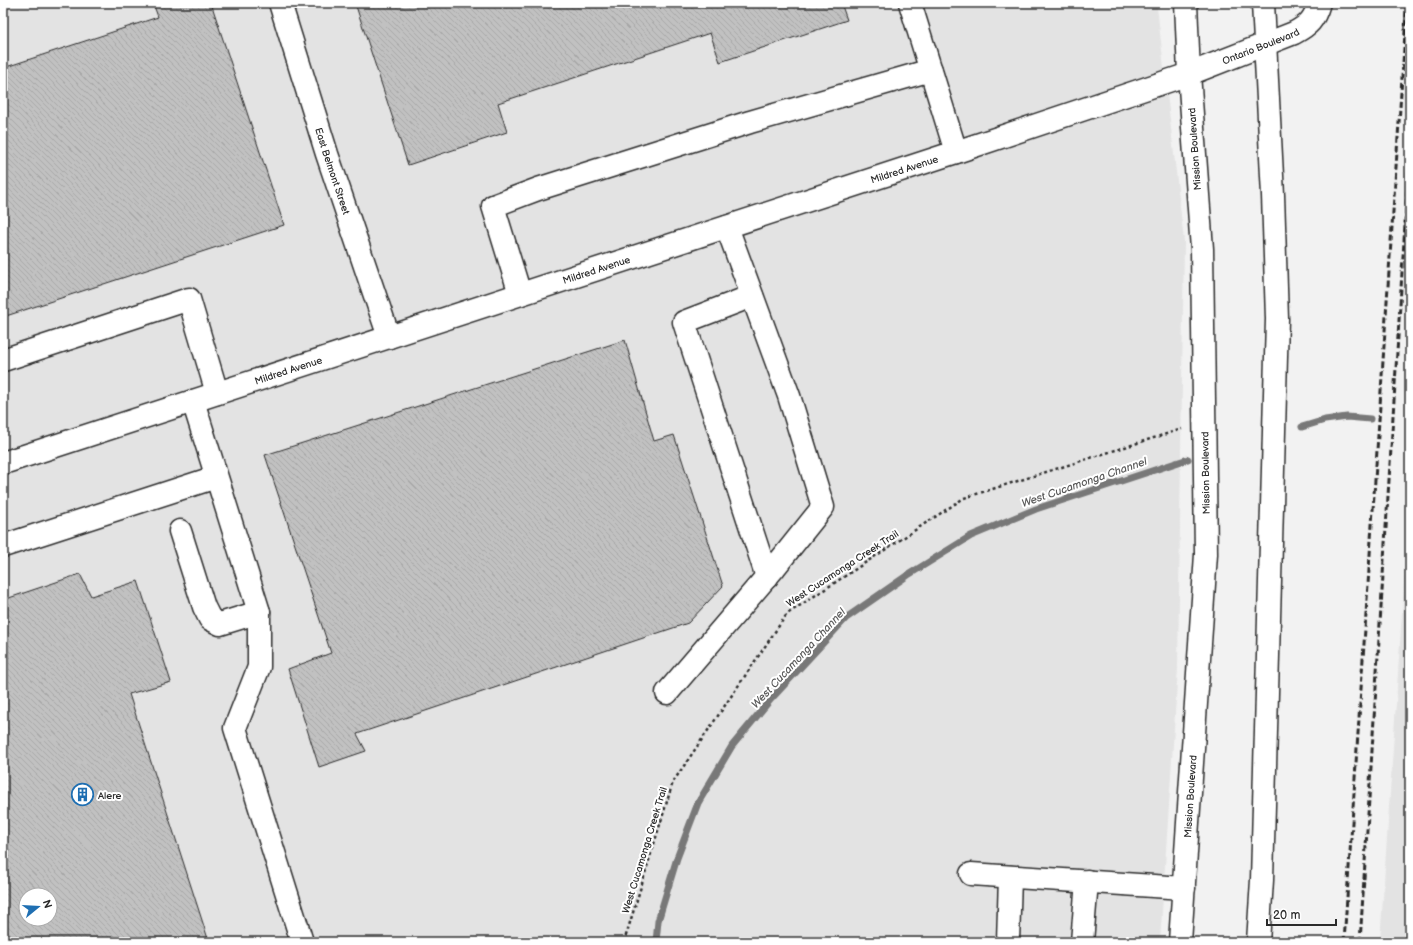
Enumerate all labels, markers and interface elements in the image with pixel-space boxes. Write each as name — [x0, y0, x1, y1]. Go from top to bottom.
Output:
street label: Ontario Boulevard — [1221, 26, 1302, 67]
street label: Mission Boulevard — [1186, 107, 1204, 191]
street label: East Belmont Street — [312, 126, 352, 216]
street label: Mildred Avenue — [869, 153, 940, 186]
street label: Mildred Avenue — [561, 254, 632, 287]
street label: Mildred Avenue — [253, 354, 324, 387]
street label: Mission Boulevard — [1199, 431, 1213, 514]
water label: West Cucamonga Channel — [1020, 455, 1149, 510]
street label: West Cucamonga Creek Trail — [784, 528, 901, 610]
water label: West Cucamonga Channel — [749, 605, 848, 711]
street label: Mission Boulevard — [1182, 754, 1200, 838]
building icon: Alere — [69, 782, 95, 808]
street label: West Cucamonga Creek Trail — [620, 786, 670, 915]
place label: Alere — [98, 790, 122, 802]
north arrow — [18, 887, 58, 927]
text: N — [40, 898, 54, 910]
scale bar — [1267, 901, 1336, 927]
text: 20 m — [1273, 908, 1300, 923]

